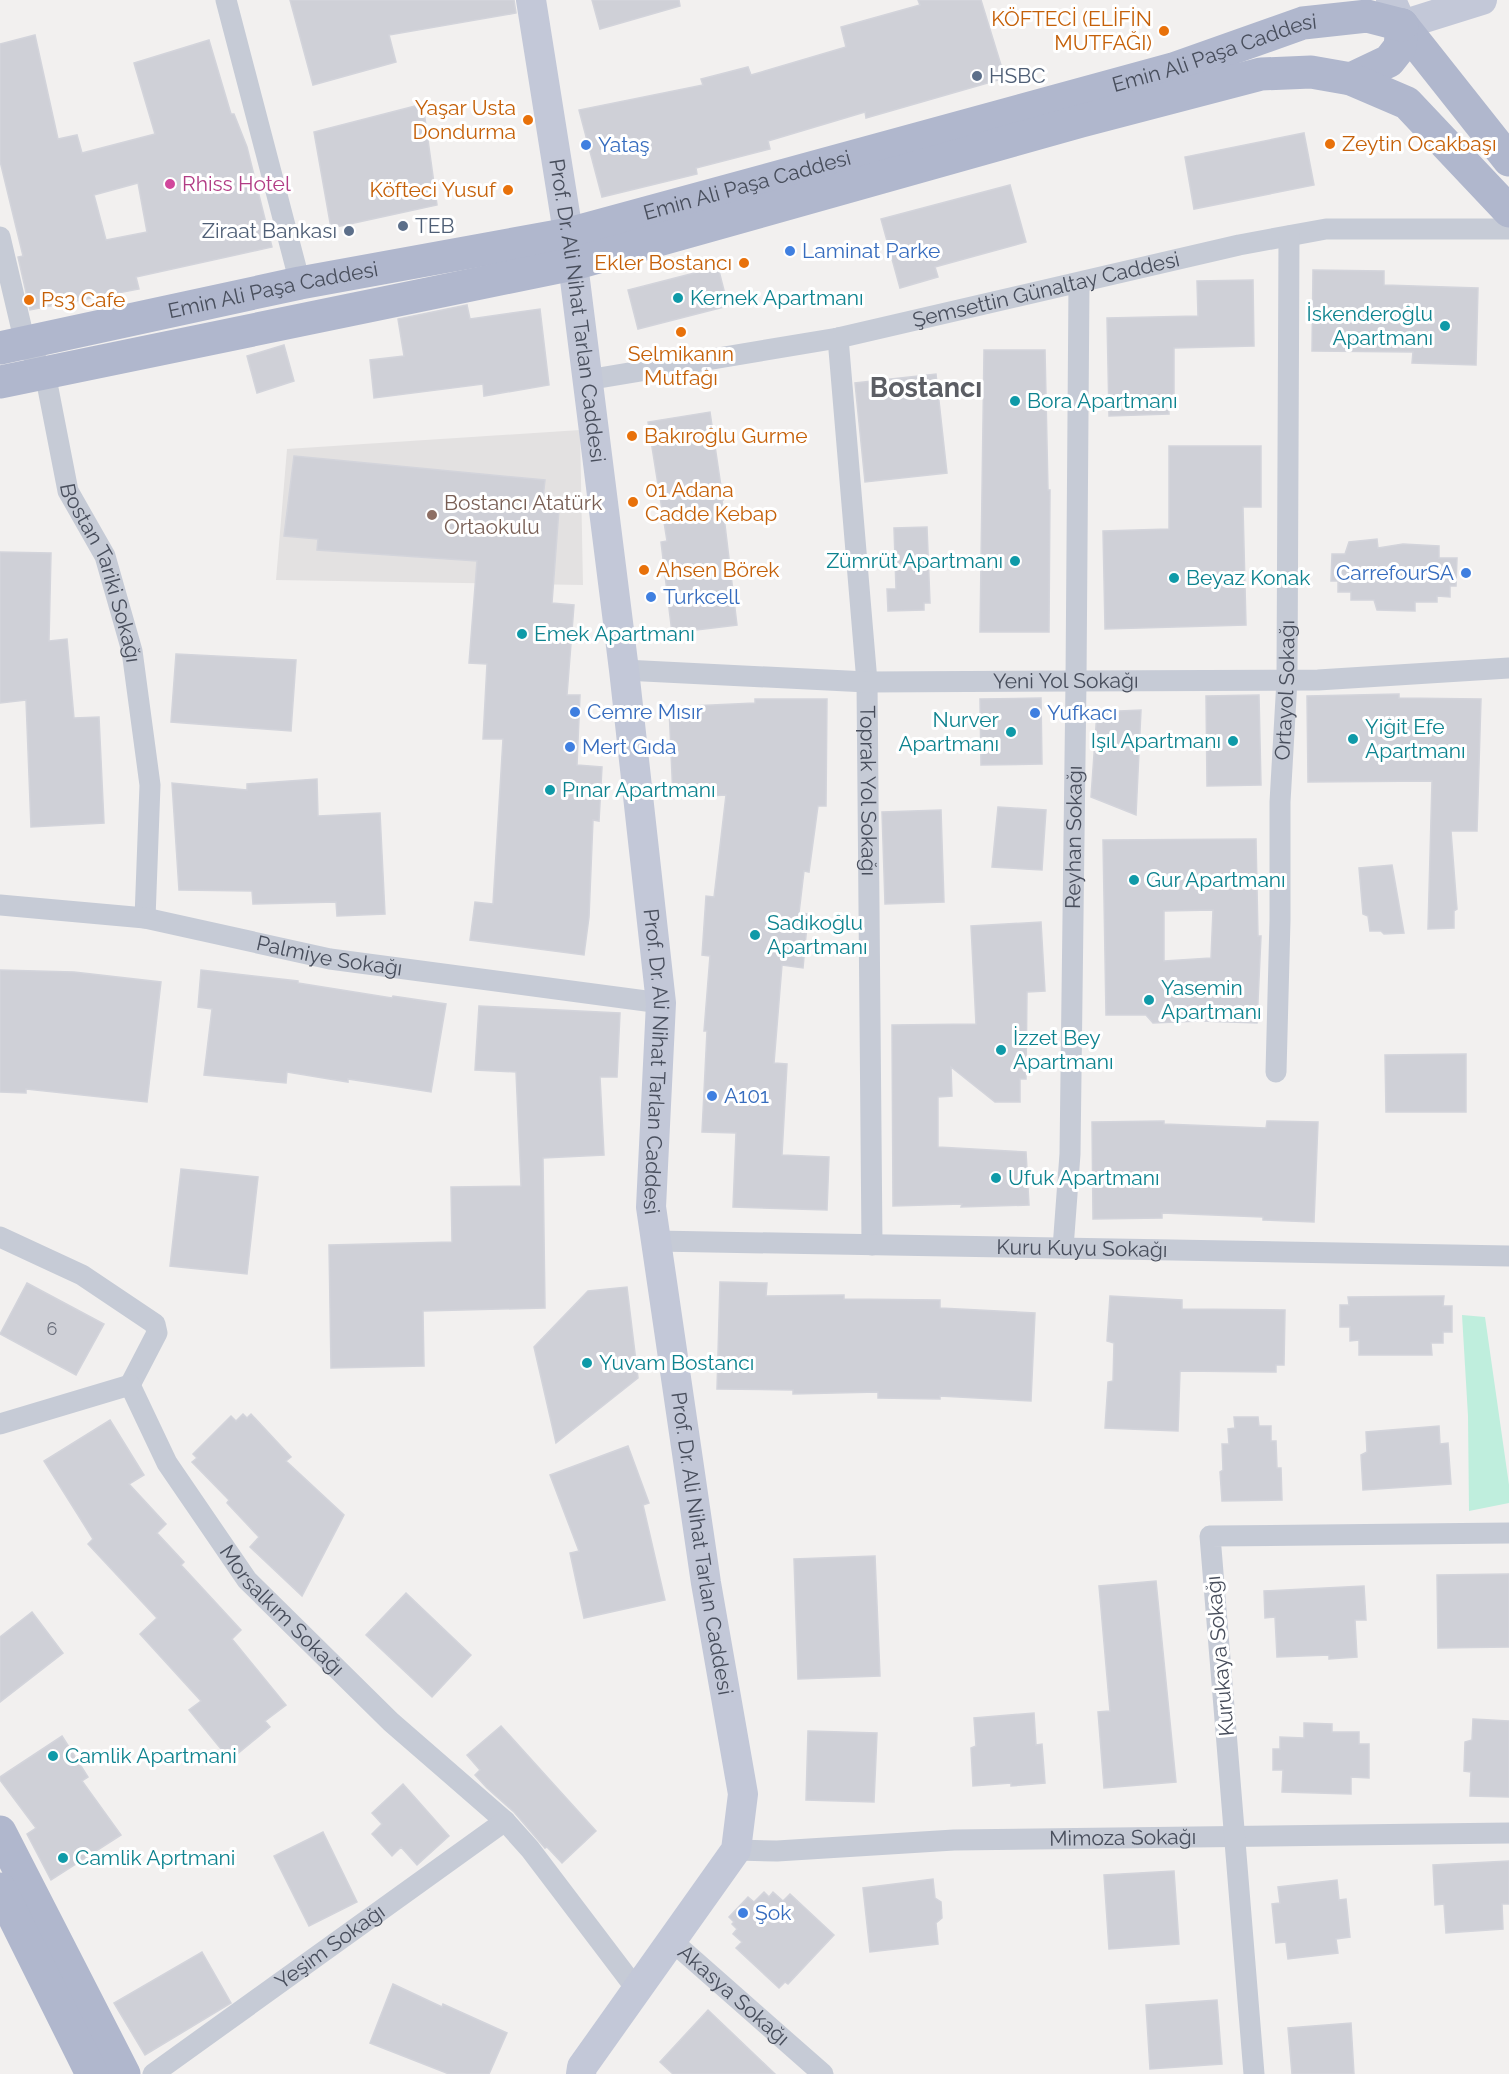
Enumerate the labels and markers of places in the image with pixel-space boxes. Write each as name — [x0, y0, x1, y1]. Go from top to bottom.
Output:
place label: KÖFTECİ (ELİFİN MUTFAĞI) — [991, 6, 1152, 55]
marker: KÖFTECİ (ELİFİN MUTFAĞI) — [1157, 24, 1171, 38]
place label: HSBC — [989, 63, 1046, 88]
marker: HSBC — [970, 69, 984, 83]
place label: Yaşar Usta Dondurma — [413, 95, 516, 144]
marker: Yaşar Usta Dondurma — [521, 113, 535, 127]
place label: Zeytin Ocakbaşı — [1342, 131, 1496, 156]
place label: Yataş — [598, 132, 650, 157]
marker: Zeytin Ocakbaşı — [1323, 137, 1337, 151]
marker: Yataş — [579, 138, 593, 152]
place label: Rhiss Hotel — [182, 171, 291, 196]
marker: Rhiss Hotel — [163, 177, 177, 191]
place label: Köfteci Yusuf — [370, 177, 497, 202]
marker: Köfteci Yusuf — [501, 183, 515, 197]
place label: TEB — [415, 213, 455, 238]
place label: Ziraat Bankası — [202, 218, 337, 243]
marker: TEB — [396, 219, 410, 233]
marker: Ziraat Bankası — [342, 224, 356, 238]
place label: Laminat Parke — [802, 238, 940, 263]
marker: Laminat Parke — [783, 244, 797, 258]
place label: Ekler Bostancı — [594, 250, 732, 275]
marker: Ekler Bostancı — [737, 256, 751, 270]
place label: Kernek Apartmanı — [690, 285, 864, 310]
place label: Ps3 Cafe — [41, 287, 125, 312]
marker: Kernek Apartmanı — [671, 291, 685, 305]
marker: Ps3 Cafe — [22, 293, 36, 307]
place label: İskenderoğlu Apartmanı — [1307, 301, 1433, 350]
marker: İskenderoğlu Apartmanı — [1438, 319, 1452, 333]
marker: Selmikanın Mutfağı — [674, 325, 688, 339]
place label: Selmikanın Mutfağı — [628, 341, 734, 390]
place label: Bora Apartmanı — [1027, 388, 1178, 413]
marker: Bora Apartmanı — [1008, 394, 1022, 408]
place label: Bakıroğlu Gurme — [644, 423, 808, 448]
marker: Bakıroğlu Gurme — [625, 429, 639, 443]
place label: 01 Adana Cadde Kebap — [645, 477, 777, 526]
place label: Bostancı Atatürk Ortaokulu — [444, 490, 602, 539]
marker: 01 Adana Cadde Kebap — [626, 495, 640, 509]
marker: Bostancı Atatürk Ortaokulu — [425, 508, 439, 522]
place label: Zümrüt Apartmanı — [826, 548, 1003, 573]
marker: Zümrüt Apartmanı — [1008, 554, 1022, 568]
place label: Ahsen Börek — [656, 557, 779, 582]
place label: CarrefourSA — [1336, 560, 1454, 585]
marker: Ahsen Börek — [637, 563, 651, 577]
place label: Beyaz Konak — [1186, 565, 1310, 590]
marker: CarrefourSA — [1459, 566, 1473, 580]
marker: Beyaz Konak — [1167, 571, 1181, 585]
place label: Turkcell — [663, 584, 740, 609]
marker: Turkcell — [644, 590, 658, 604]
place label: Emek Apartmanı — [534, 621, 695, 646]
marker: Emek Apartmanı — [515, 627, 529, 641]
place label: Cemre Mısır — [587, 699, 703, 724]
place label: Yufkacı — [1047, 700, 1117, 725]
marker: Cemre Mısır — [568, 705, 582, 719]
marker: Yufkacı — [1028, 706, 1042, 720]
place label: Nurver Apartmanı — [898, 707, 1000, 756]
place label: Yiğit Efe Apartmanı — [1365, 714, 1466, 763]
marker: Nurver Apartmanı — [1004, 725, 1018, 739]
place label: Işıl Apartmanı — [1091, 728, 1221, 753]
marker: Yiğit Efe Apartmanı — [1346, 732, 1360, 746]
place label: Mert Gıda — [582, 734, 676, 759]
marker: Işıl Apartmanı — [1226, 734, 1240, 748]
marker: Mert Gıda — [563, 740, 577, 754]
place label: Pınar Apartmanı — [562, 777, 715, 802]
marker: Pınar Apartmanı — [543, 783, 557, 797]
place label: Gur Apartmanı — [1146, 867, 1286, 892]
marker: Gur Apartmanı — [1127, 873, 1141, 887]
place label: Sadıkoğlu Apartmanı — [767, 910, 868, 959]
marker: Sadıkoğlu Apartmanı — [748, 928, 762, 942]
place label: Yasemin Apartmanı — [1161, 975, 1262, 1024]
marker: Yasemin Apartmanı — [1142, 993, 1156, 1007]
place label: İzzet Bey Apartmanı — [1013, 1025, 1114, 1074]
marker: İzzet Bey Apartmanı — [994, 1043, 1008, 1057]
place label: A101 — [724, 1083, 769, 1108]
marker: A101 — [705, 1089, 719, 1103]
place label: Ufuk Apartmanı — [1008, 1165, 1160, 1190]
marker: Ufuk Apartmanı — [989, 1171, 1003, 1185]
place label: Yuvam Bostancı — [599, 1350, 754, 1375]
marker: Yuvam Bostancı — [580, 1356, 594, 1370]
place label: Camlik Apartmani — [65, 1743, 237, 1768]
marker: Camlik Apartmani — [46, 1749, 60, 1763]
place label: Camlik Aprtmani — [75, 1845, 235, 1870]
marker: Camlik Aprtmani — [56, 1851, 70, 1865]
place label: Şok — [755, 1900, 791, 1925]
marker: Şok — [736, 1906, 750, 1920]

